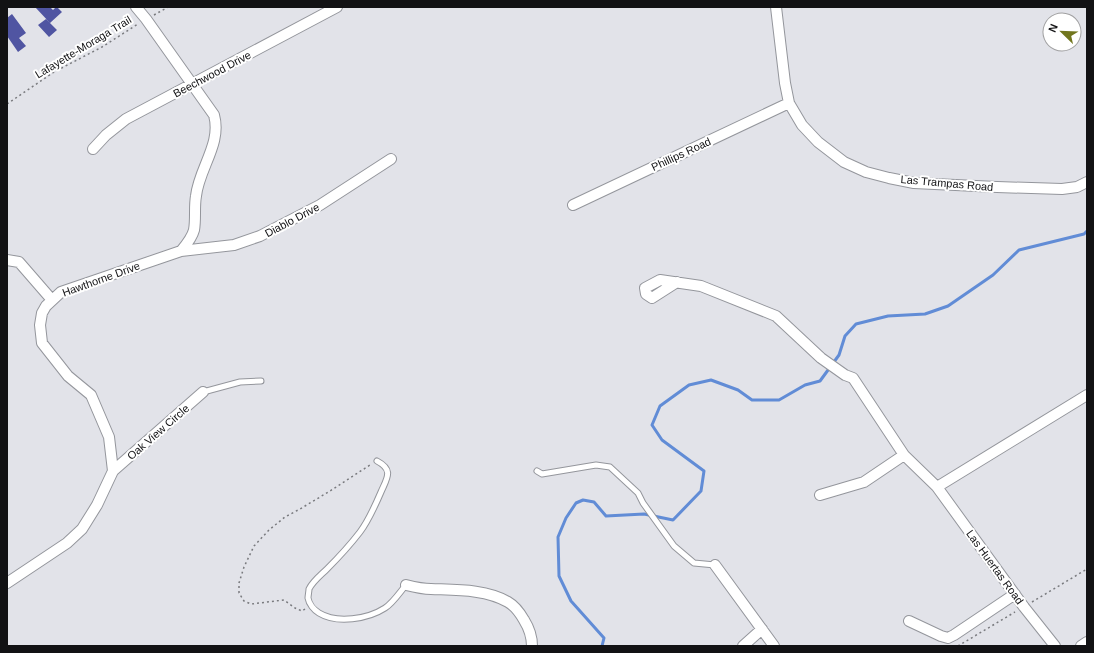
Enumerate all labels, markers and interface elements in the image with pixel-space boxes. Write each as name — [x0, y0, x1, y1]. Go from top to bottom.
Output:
north arrow — [1042, 12, 1082, 52]
street label: Lafayette-Moraga Trail — [33, 14, 133, 80]
text: N — [1046, 22, 1060, 34]
street label: Beechwood Drive — [171, 48, 253, 100]
street label: Phillips Road — [649, 135, 713, 173]
street label: Las Trampas Road — [900, 173, 994, 193]
street label: Diablo Drive — [263, 201, 321, 239]
street label: Hawthorne Drive — [60, 259, 142, 299]
street label: Oak View Circle — [125, 402, 191, 462]
street label: Las Huertas Road — [964, 528, 1026, 606]

